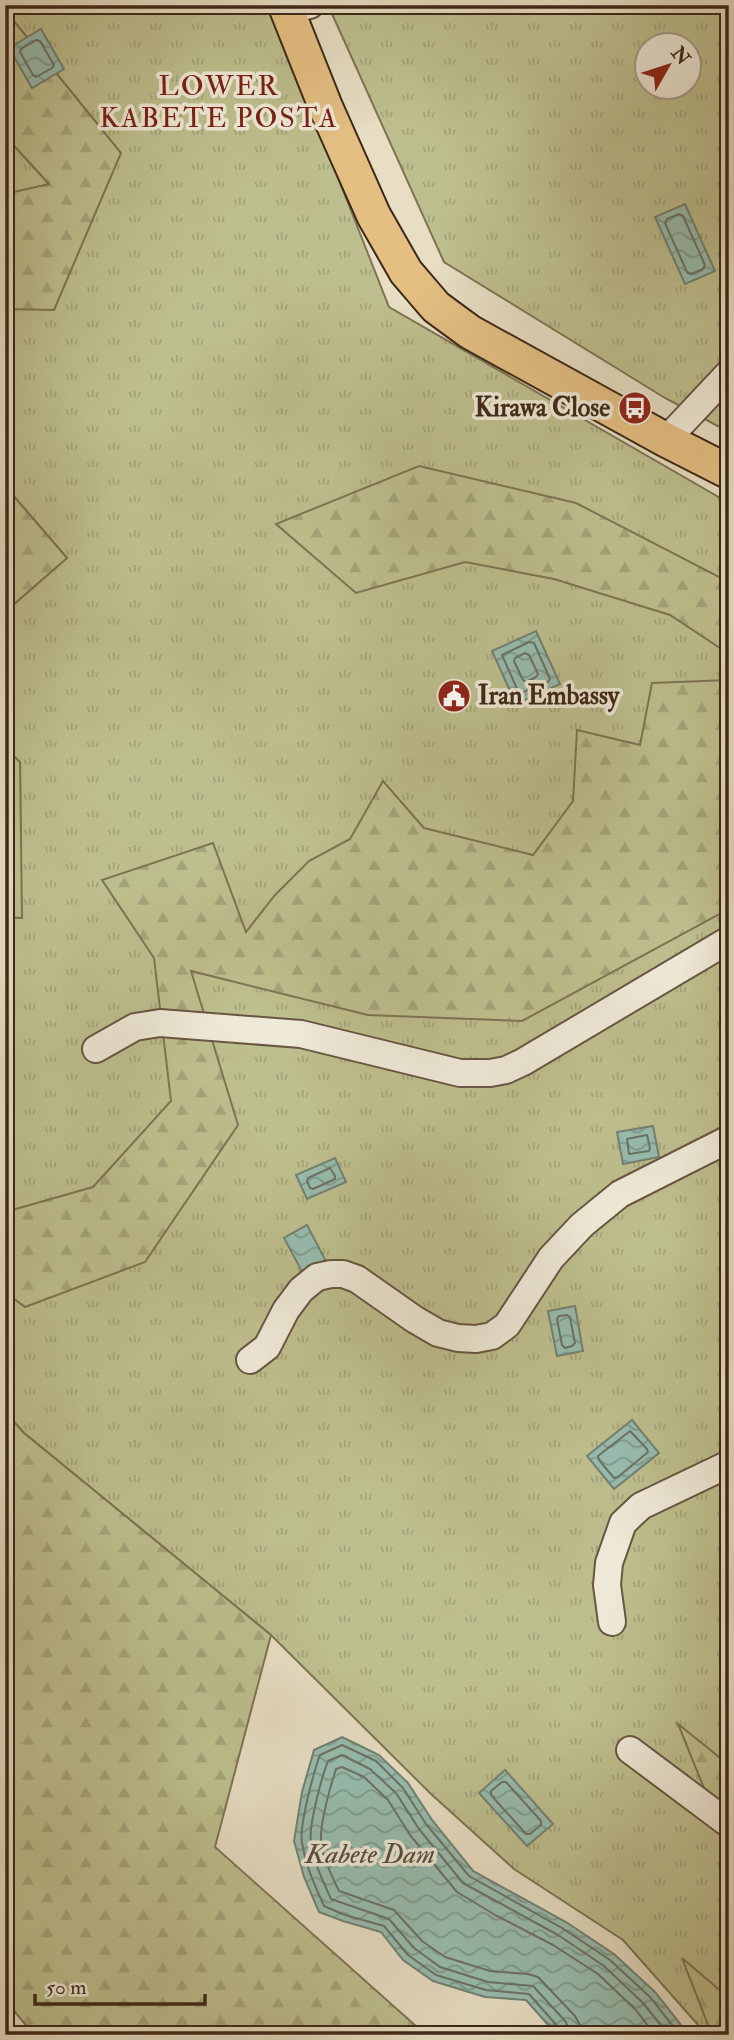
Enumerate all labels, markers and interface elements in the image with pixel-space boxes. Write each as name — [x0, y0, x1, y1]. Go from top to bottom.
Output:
north arrow — [632, 32, 702, 102]
text: N — [665, 41, 696, 71]
district label: LOWER KABETE POSTA — [99, 69, 339, 136]
bus stop icon: Kirawa Close — [616, 389, 654, 427]
place label: Kirawa Close — [475, 392, 610, 424]
public building icon: Iran Embassy — [435, 677, 473, 715]
place label: Iran Embassy — [478, 680, 621, 713]
water label: Kabete Dam — [303, 1837, 435, 1872]
scale bar — [35, 1963, 205, 2007]
text: 50 m — [46, 1974, 87, 2001]

